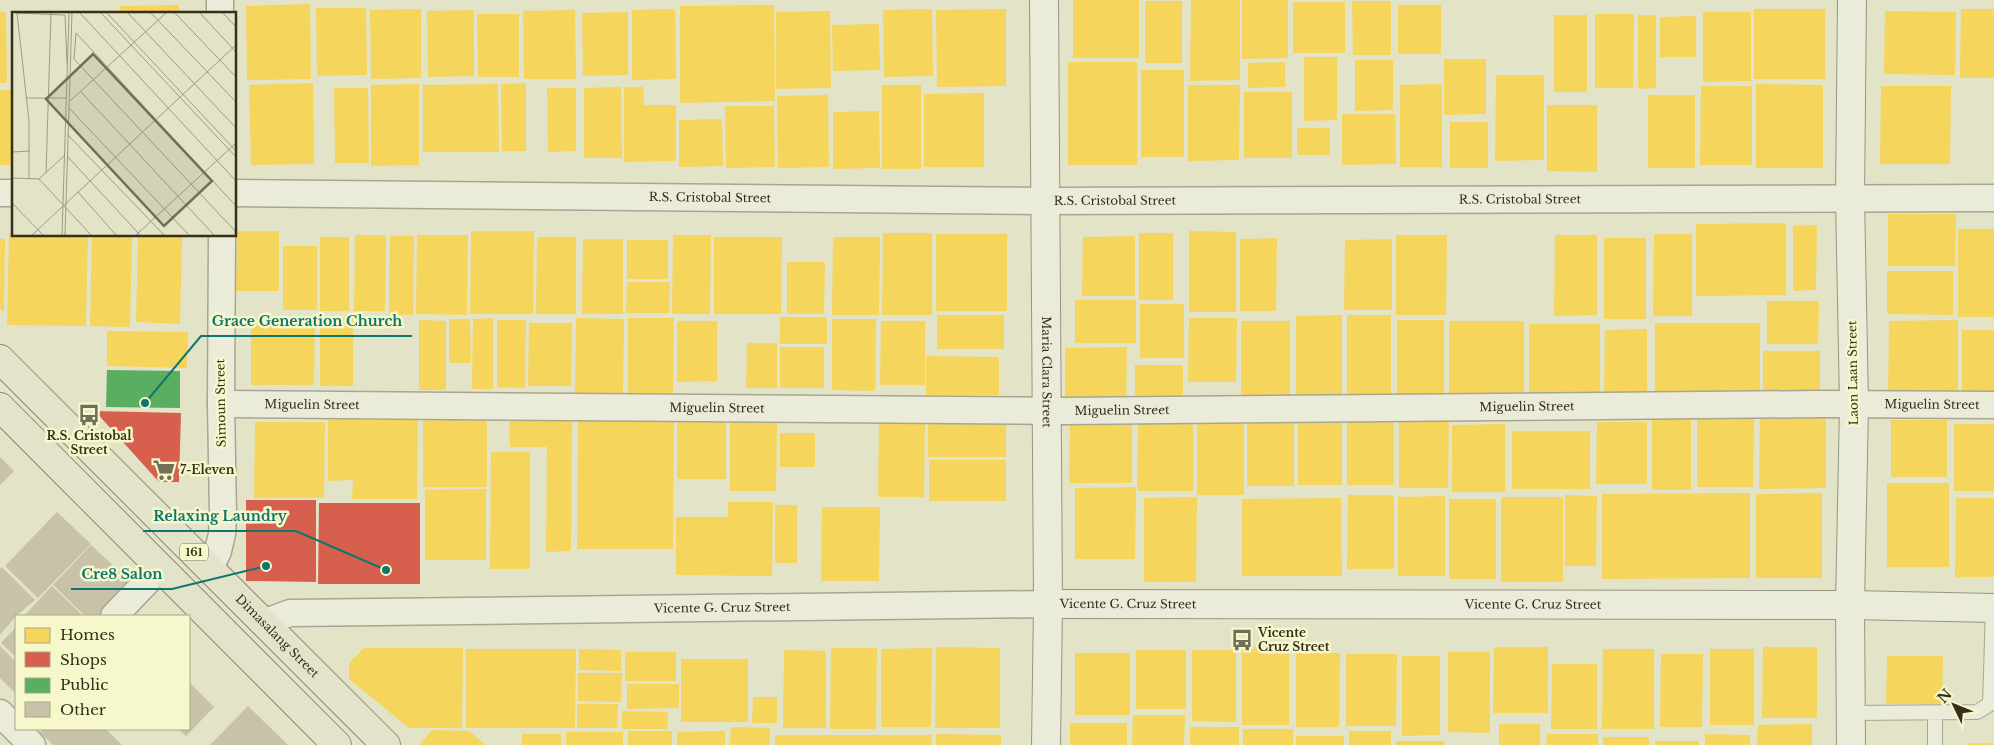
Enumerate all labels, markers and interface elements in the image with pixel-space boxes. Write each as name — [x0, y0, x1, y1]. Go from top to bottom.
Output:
inset map — [12, 12, 236, 236]
street label: R.S. Cristobal Street — [649, 189, 772, 205]
street label: R.S. Cristobal Street — [1459, 191, 1582, 207]
street label: R.S. Cristobal Street — [1054, 193, 1177, 208]
callout: Grace Generation Church — [201, 307, 412, 336]
text: Grace Generation Church — [212, 312, 402, 330]
street label: Maria Clara Street — [1039, 316, 1055, 428]
street label: Laon Laan Street — [1844, 320, 1861, 426]
street label: Simoun Street — [212, 358, 229, 447]
street label: Miguelin Street — [264, 396, 360, 412]
street label: Miguelin Street — [1884, 396, 1980, 412]
street label: Miguelin Street — [1479, 398, 1575, 414]
street label: Miguelin Street — [669, 400, 765, 416]
bus stop icon: R.S. Cristobal Street — [76, 402, 102, 428]
street label: Miguelin Street — [1074, 402, 1170, 418]
place label: R.S. Cristobal Street — [47, 428, 132, 457]
supermarket icon: 7-Eleven — [151, 457, 177, 483]
place label: 7-Eleven — [180, 462, 235, 477]
callout: Relaxing Laundry — [143, 502, 296, 531]
text: Relaxing Laundry — [153, 507, 288, 525]
road number: 161 — [180, 544, 208, 560]
callout: Cre8 Salon — [71, 560, 172, 589]
text: Cre8 Salon — [82, 565, 162, 583]
street label: Dimasalang Street — [233, 591, 323, 681]
street label: Vicente G. Cruz Street — [1059, 596, 1197, 611]
street label: Vicente G. Cruz Street — [1464, 597, 1602, 612]
street label: Vicente G. Cruz Street — [653, 599, 791, 616]
legend — [15, 615, 190, 730]
text: Homes — [60, 625, 115, 644]
place label: Vicente Cruz Street — [1257, 625, 1330, 654]
bus stop icon: Vicente Cruz Street — [1229, 627, 1255, 653]
text: Shops — [60, 650, 107, 669]
text: Public — [60, 675, 108, 694]
north arrow — [1929, 680, 1979, 730]
text: N — [1933, 685, 1956, 707]
text: Other — [60, 700, 107, 719]

